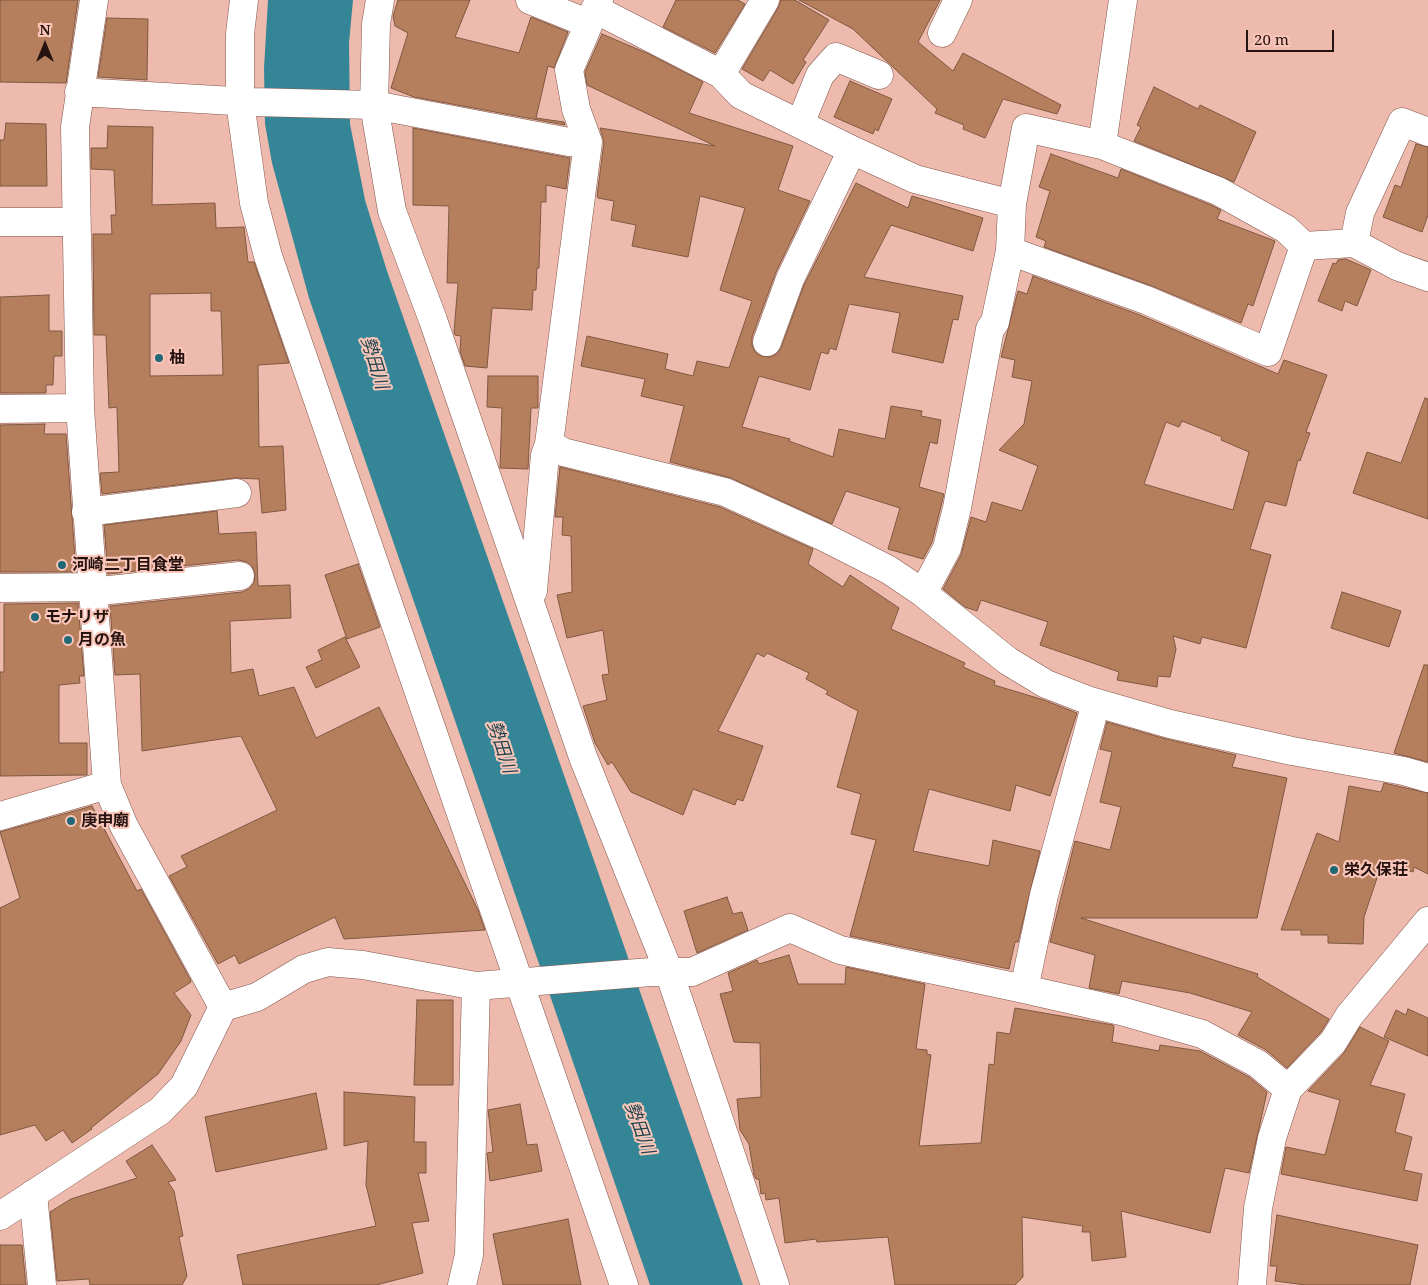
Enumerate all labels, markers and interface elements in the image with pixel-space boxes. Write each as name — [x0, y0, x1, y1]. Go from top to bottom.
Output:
north arrow — [20, 20, 70, 70]
text: N — [39, 20, 51, 39]
scale bar — [1248, 20, 1336, 52]
text: 20 m — [1254, 29, 1289, 49]
water label: 勢田川 — [356, 334, 392, 392]
place label: 柚 — [169, 348, 185, 368]
marker: 柚 — [153, 352, 165, 364]
place label: 河崎二丁目食堂 — [72, 555, 184, 575]
marker: 河崎二丁目食堂 — [56, 559, 68, 571]
place label: モナリザ — [45, 607, 109, 627]
marker: モナリザ — [29, 611, 41, 623]
place label: 月の魚 — [78, 630, 126, 650]
marker: 月の魚 — [62, 634, 74, 646]
water label: 勢田川 — [482, 718, 520, 776]
place label: 庚申廟 — [81, 811, 129, 831]
marker: 庚申廟 — [65, 815, 77, 827]
place label: 栄久保荘 — [1344, 860, 1408, 880]
marker: 栄久保荘 — [1328, 864, 1340, 876]
water label: 勢田川 — [620, 1099, 658, 1157]

